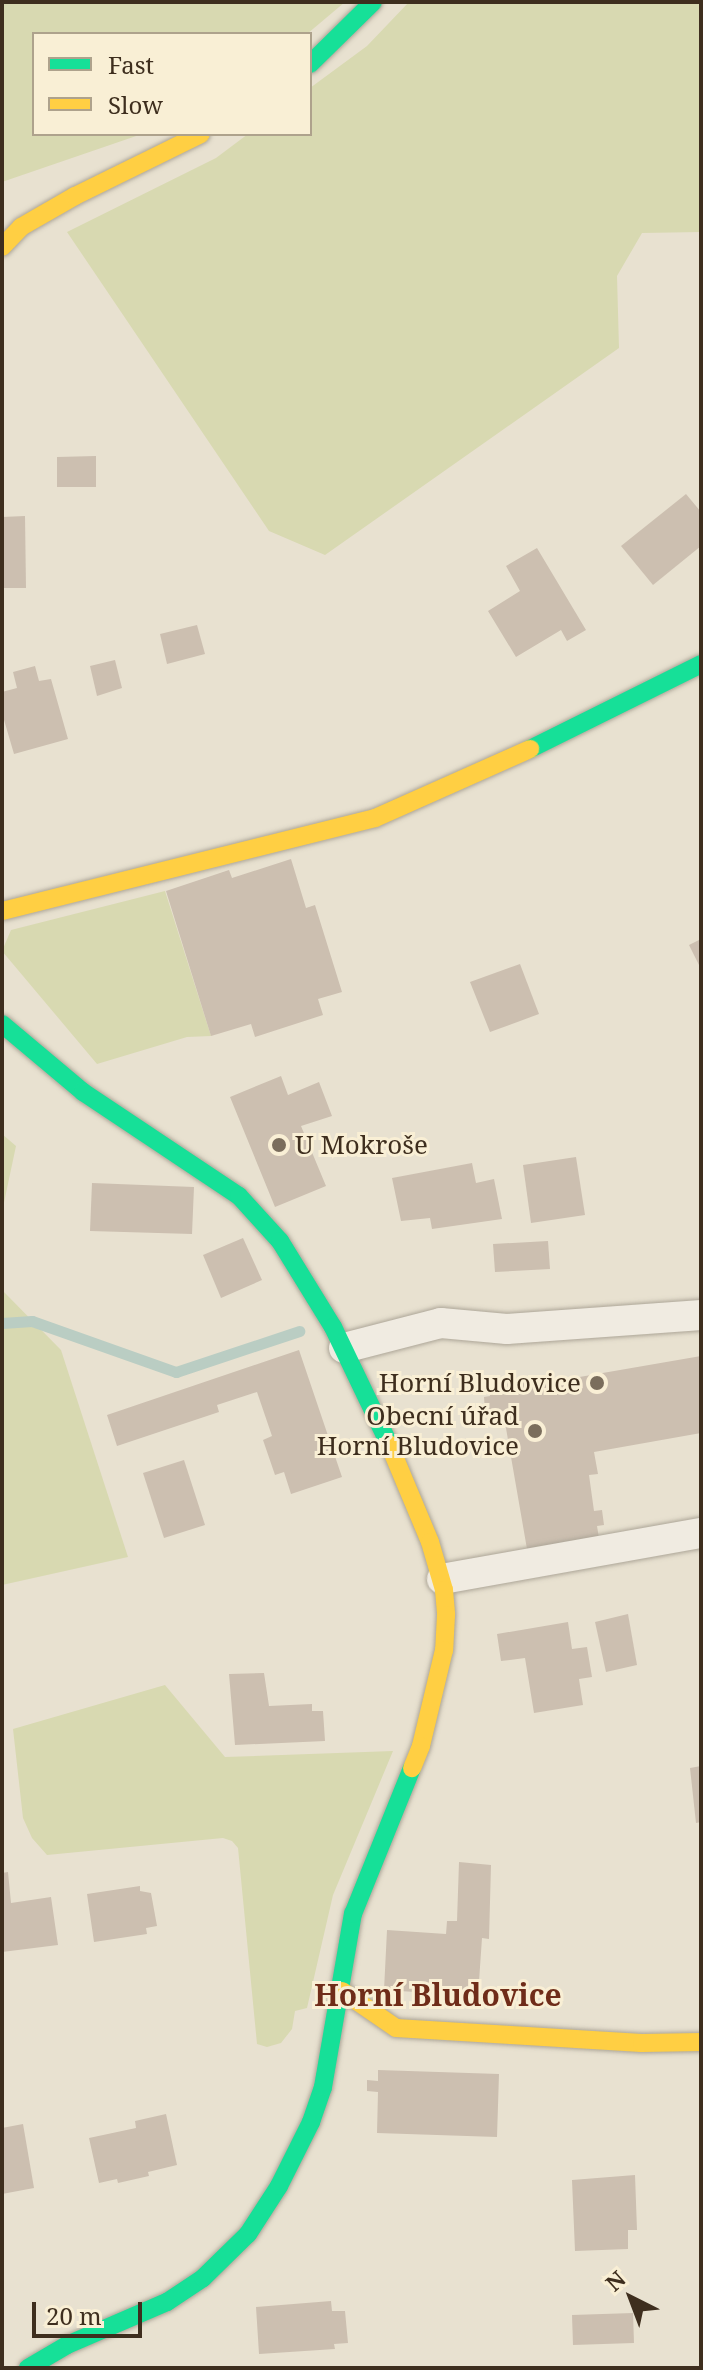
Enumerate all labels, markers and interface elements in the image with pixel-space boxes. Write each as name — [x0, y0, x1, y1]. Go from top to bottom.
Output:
legend — [32, 32, 312, 136]
text: Fast — [108, 48, 154, 81]
text: Slow — [108, 88, 163, 121]
place label: U Mokroše — [295, 1129, 428, 1161]
marker: U Mokroše — [270, 1136, 288, 1154]
place label: Horní Bludovice — [379, 1367, 581, 1399]
marker: Horní Bludovice — [588, 1374, 606, 1392]
place label: Obecní úřad Horní Bludovice — [317, 1400, 519, 1462]
marker: Obecní úřad Horní Bludovice — [526, 1422, 544, 1440]
district label: Horní Bludovice — [314, 1977, 562, 2013]
north arrow — [591, 2258, 671, 2338]
text: N — [598, 2263, 631, 2297]
scale bar — [36, 2286, 146, 2336]
text: 20 m — [46, 2299, 102, 2332]

